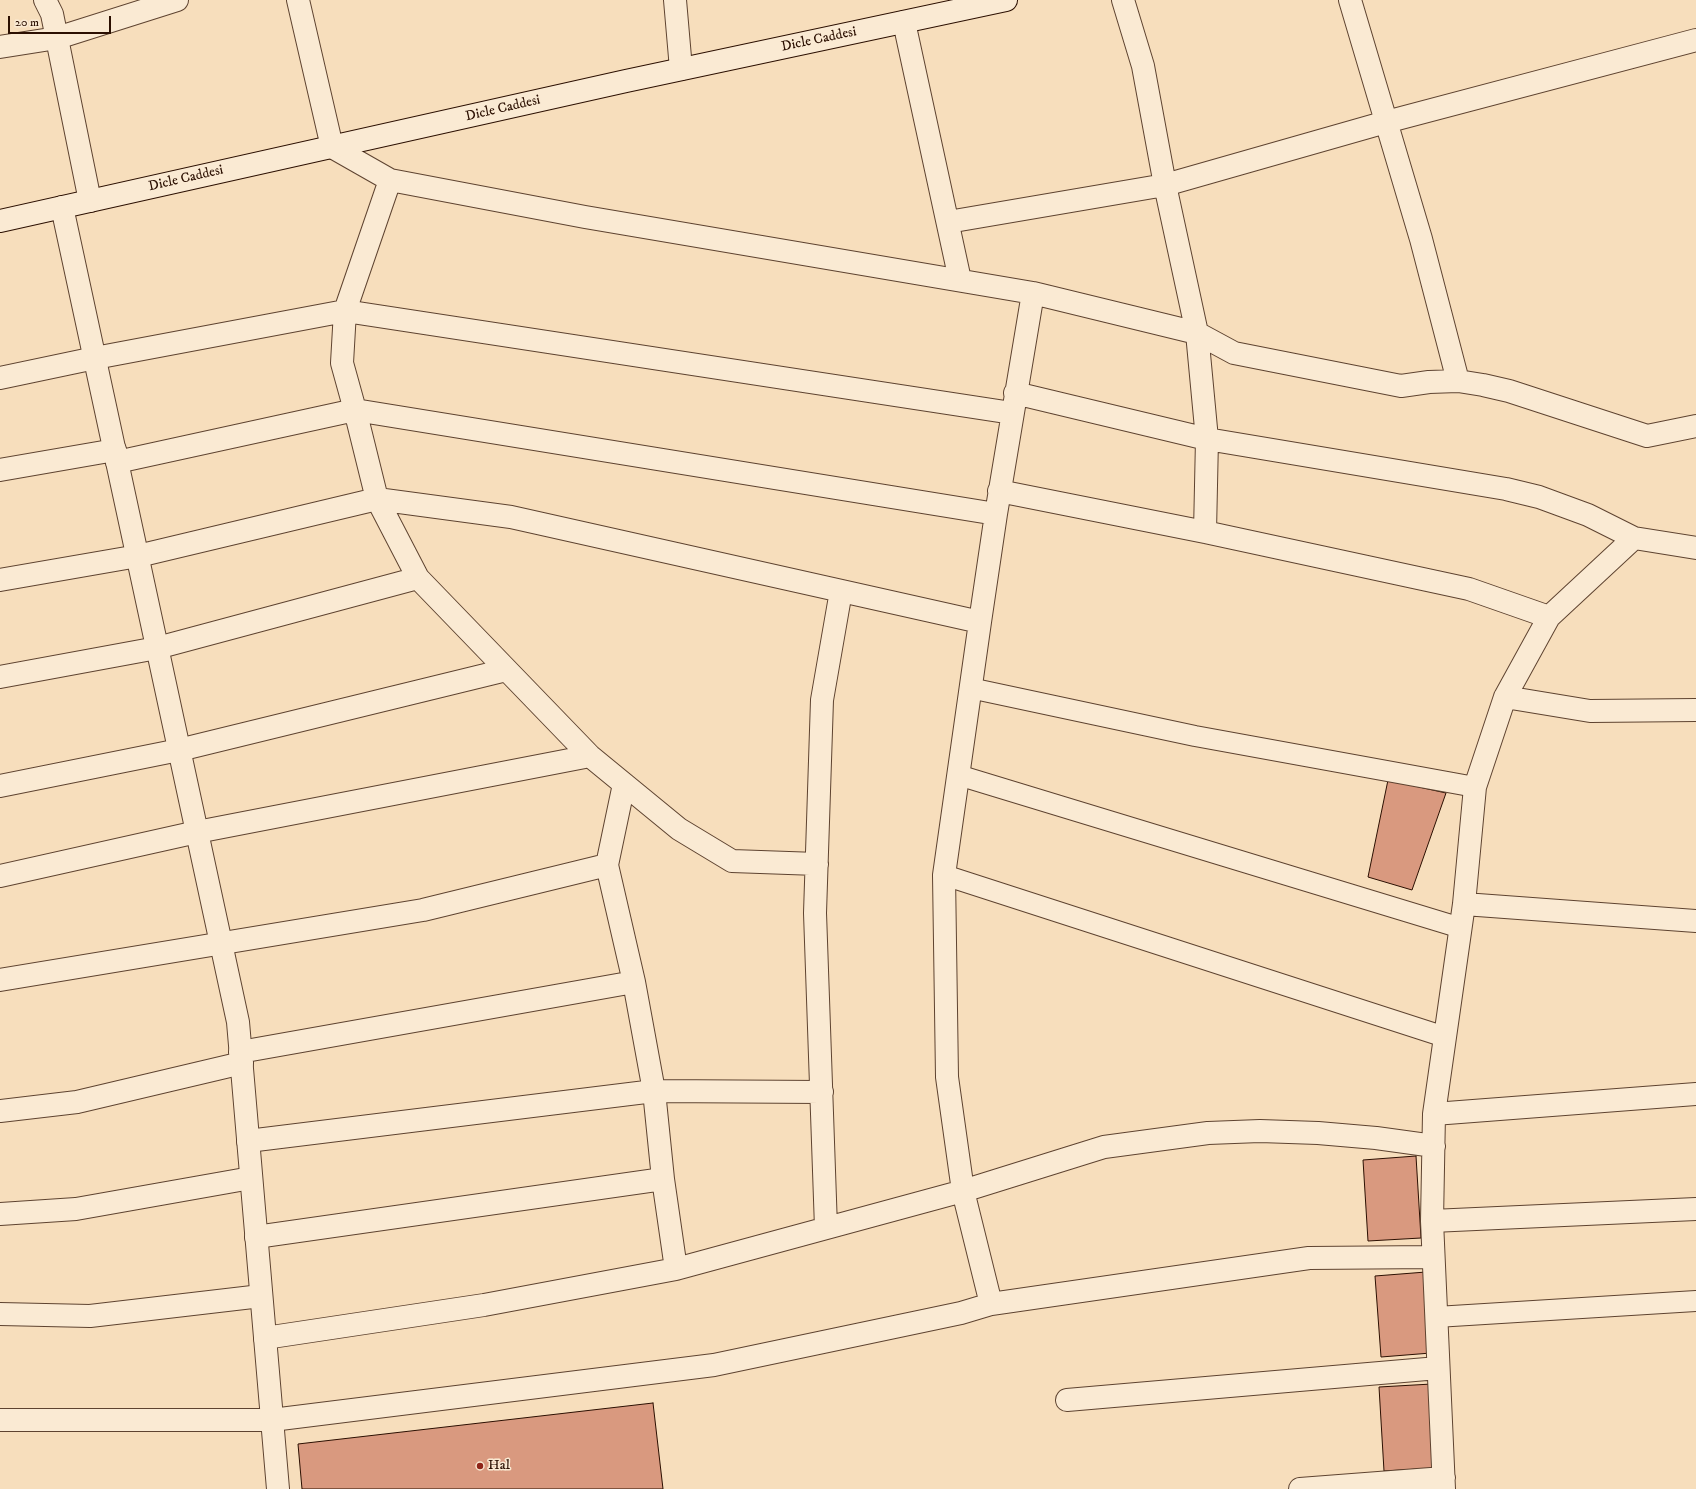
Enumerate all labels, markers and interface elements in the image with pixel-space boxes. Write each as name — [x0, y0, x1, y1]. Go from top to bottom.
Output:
scale bar — [10, 8, 113, 34]
text: 20 m — [15, 15, 39, 30]
street label: Dicle Caddesi — [780, 24, 858, 56]
street label: Dicle Caddesi — [464, 92, 542, 126]
street label: Dicle Caddesi — [147, 162, 225, 196]
place label: Hal — [488, 1458, 510, 1474]
marker: Hal — [475, 1461, 485, 1471]

